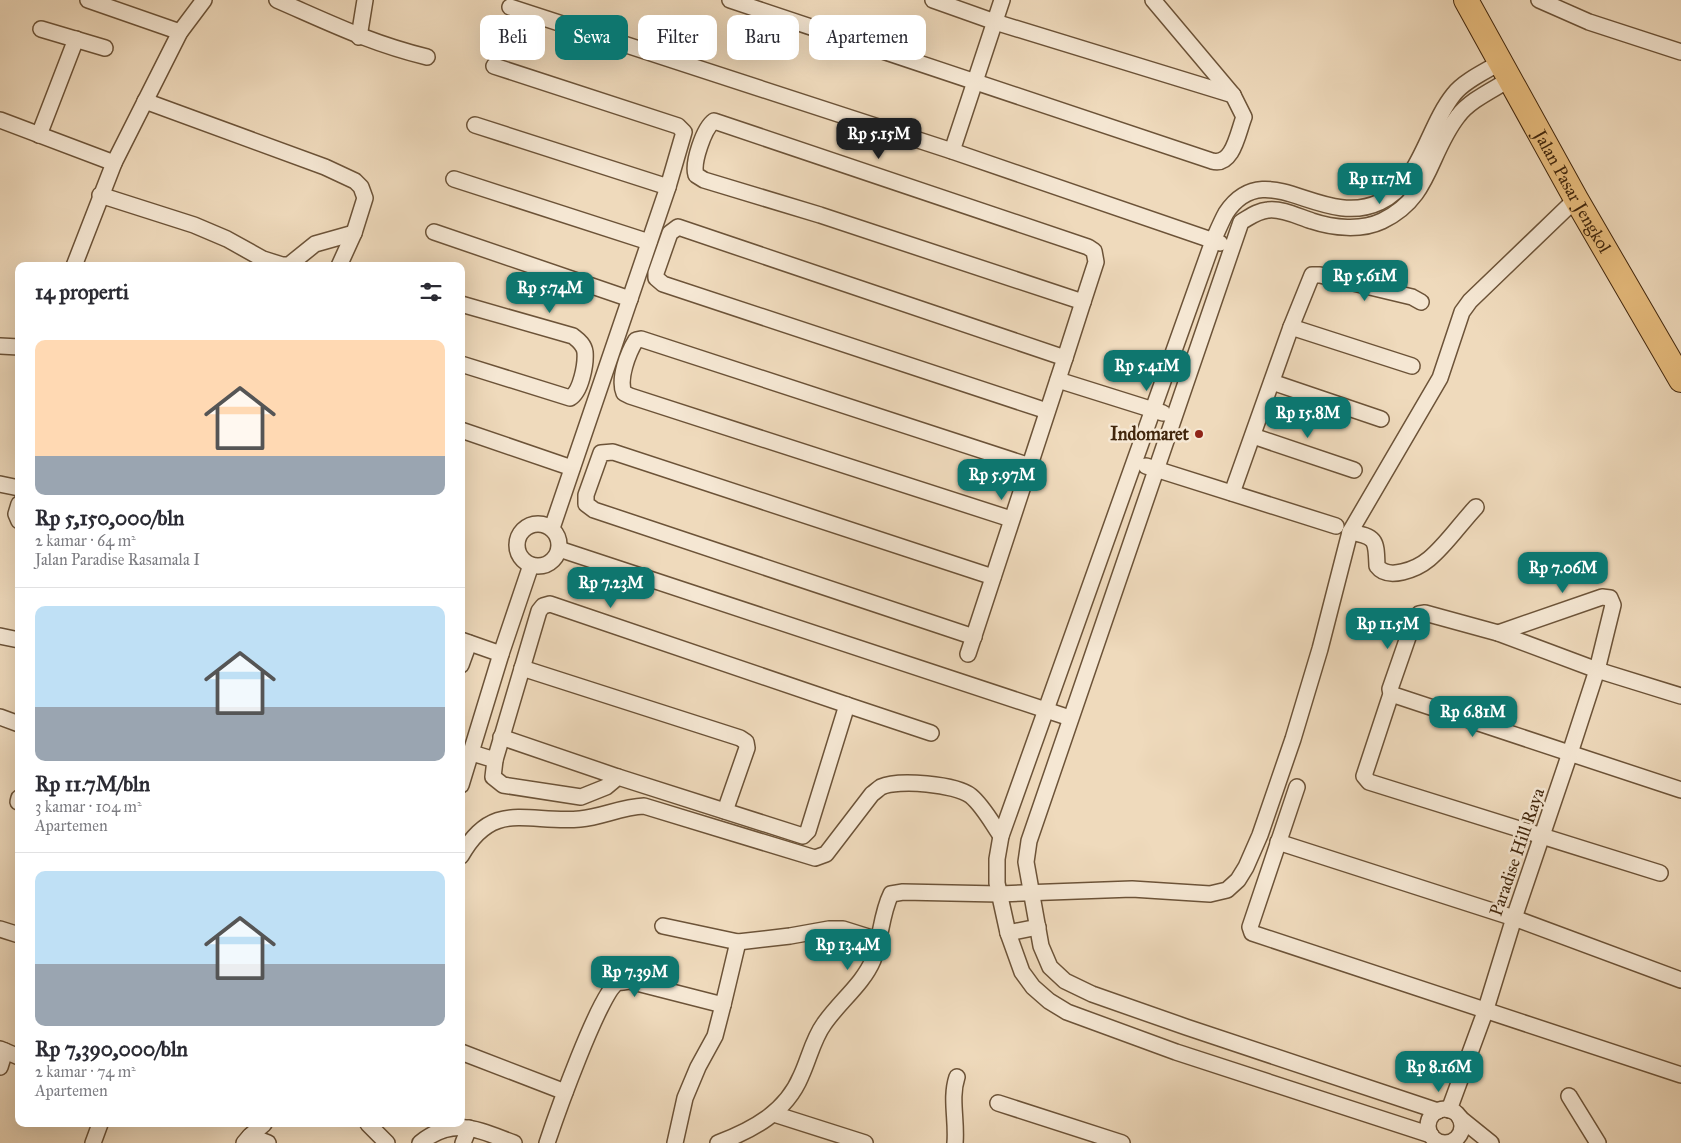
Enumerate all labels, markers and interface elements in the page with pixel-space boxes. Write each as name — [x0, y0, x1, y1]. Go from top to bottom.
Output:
chip: Beli — [480, 15, 545, 60]
chip: Sewa — [555, 15, 628, 60]
chip: Filter — [638, 15, 717, 60]
chip: Baru — [727, 15, 799, 60]
chip: Apartemen — [809, 15, 926, 60]
pin: Rp 5.15M — [827, 118, 931, 160]
text: Rp 5.15M — [847, 124, 911, 143]
street label: Jalan Pasar Jengkol — [1527, 124, 1616, 257]
pin: Rp 11.7M — [1328, 162, 1432, 205]
text: Rp 11.7M — [1349, 169, 1411, 188]
pin: Rp 5.61M — [1313, 260, 1417, 302]
text: Rp 5.61M — [1333, 266, 1397, 285]
pin: Rp 5.74M — [498, 272, 602, 314]
icon: filters — [417, 278, 445, 306]
text: Rp 5.74M — [517, 278, 583, 297]
text: 14 properti — [35, 279, 129, 305]
pin: Rp 5.41M — [1095, 350, 1199, 392]
text: Rp 5.41M — [1115, 356, 1179, 375]
icon: home — [195, 373, 285, 463]
pin: Rp 15.8M — [1256, 396, 1360, 439]
text: Rp 15.8M — [1276, 403, 1340, 422]
place label: Indomaret — [1110, 423, 1190, 445]
marker: Indomaret — [1193, 428, 1205, 440]
pin: Rp 5.97M — [950, 458, 1054, 501]
text: Rp 5.97M — [969, 465, 1035, 484]
text: Rp 5,150,000/bln — [35, 505, 184, 531]
text: 2 kamar · 64 m² — [35, 531, 136, 550]
text: Jalan Paradise Rasamala I — [35, 550, 200, 569]
pin: Rp 7.06M — [1511, 552, 1615, 594]
text: Rp 7.06M — [1529, 558, 1597, 577]
pin: Rp 7.23M — [559, 566, 663, 609]
text: Rp 7.23M — [578, 573, 644, 592]
pin: Rp 11.5M — [1336, 608, 1440, 650]
text: Rp 11.5M — [1357, 614, 1419, 633]
icon: home — [195, 638, 285, 728]
pin: Rp 6.81M — [1421, 696, 1525, 738]
text: Rp 6.81M — [1440, 702, 1506, 721]
text: Rp 11.7M/bln — [35, 771, 150, 797]
street label: Paradise Hill Raya — [1485, 785, 1549, 919]
text: 3 kamar · 104 m² — [35, 797, 142, 816]
text: Apartemen — [35, 816, 108, 835]
icon: home — [195, 903, 285, 993]
pin: Rp 13.4M — [796, 928, 900, 971]
text: Rp 13.4M — [816, 935, 880, 954]
pin: Rp 7.39M — [583, 956, 687, 998]
text: Rp 7.39M — [602, 962, 668, 981]
text: Rp 7,390,000/bln — [35, 1036, 188, 1062]
pin: Rp 8.16M — [1387, 1050, 1491, 1093]
text: Rp 8.16M — [1406, 1057, 1472, 1076]
text: 2 kamar · 74 m² — [35, 1062, 136, 1081]
text: Apartemen — [35, 1081, 108, 1100]

